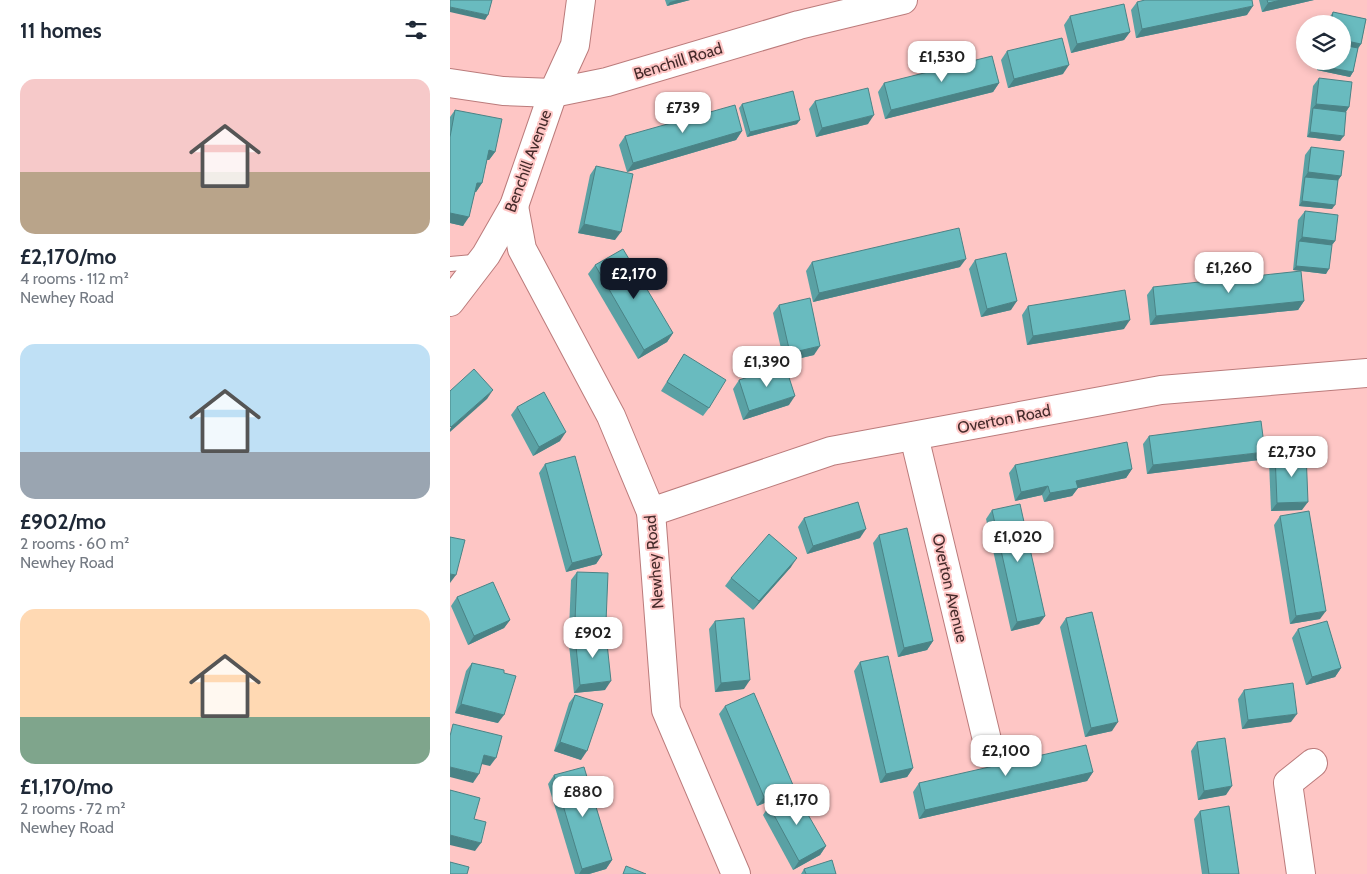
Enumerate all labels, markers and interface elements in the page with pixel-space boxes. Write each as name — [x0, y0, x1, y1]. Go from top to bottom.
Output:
map controls — [1296, 15, 1351, 70]
button: layers — [1296, 15, 1351, 70]
icon: filters — [402, 16, 430, 44]
text: 11 homes — [20, 18, 102, 43]
street label: Benchill Road — [631, 38, 725, 84]
pin: £1,530 — [901, 41, 983, 83]
text: £1,530 — [919, 47, 965, 66]
pin: £739 — [653, 92, 713, 134]
text: £739 — [666, 98, 700, 117]
street label: Benchill Avenue — [501, 107, 555, 215]
icon: home — [180, 111, 270, 201]
text: £2,170/mo — [20, 244, 117, 269]
pin: £1,260 — [1188, 252, 1270, 294]
pin: £2,170 — [593, 258, 675, 300]
text: £1,260 — [1206, 258, 1252, 277]
text: £2,170 — [611, 264, 657, 283]
text: 4 rooms · 112 m² — [20, 269, 129, 288]
text: Newhey Road — [20, 288, 114, 307]
pin: £1,390 — [726, 346, 808, 388]
text: £1,390 — [744, 352, 790, 371]
icon: home — [180, 376, 270, 466]
street label: Overton Road — [956, 401, 1052, 437]
pin: £2,730 — [1251, 436, 1333, 478]
text: £2,730 — [1268, 442, 1316, 461]
text: £902/mo — [20, 509, 106, 534]
street label: Newhey Road — [640, 514, 668, 610]
pin: £1,020 — [977, 520, 1059, 563]
text: £1,020 — [994, 527, 1042, 546]
street label: Overton Avenue — [928, 532, 972, 644]
text: 2 rooms · 60 m² — [20, 534, 129, 553]
text: Newhey Road — [20, 553, 114, 572]
pin: £902 — [563, 616, 623, 659]
text: £902 — [574, 623, 612, 642]
icon: home — [180, 641, 270, 731]
pin: £2,100 — [965, 734, 1047, 777]
text: £2,100 — [982, 741, 1030, 760]
text: £1,170/mo — [20, 774, 113, 799]
pin: £880 — [553, 776, 613, 818]
text: £880 — [564, 782, 602, 801]
pin: £1,170 — [756, 784, 838, 826]
text: £1,170 — [776, 790, 818, 809]
text: 2 rooms · 72 m² — [20, 799, 125, 818]
text: Newhey Road — [20, 818, 114, 837]

